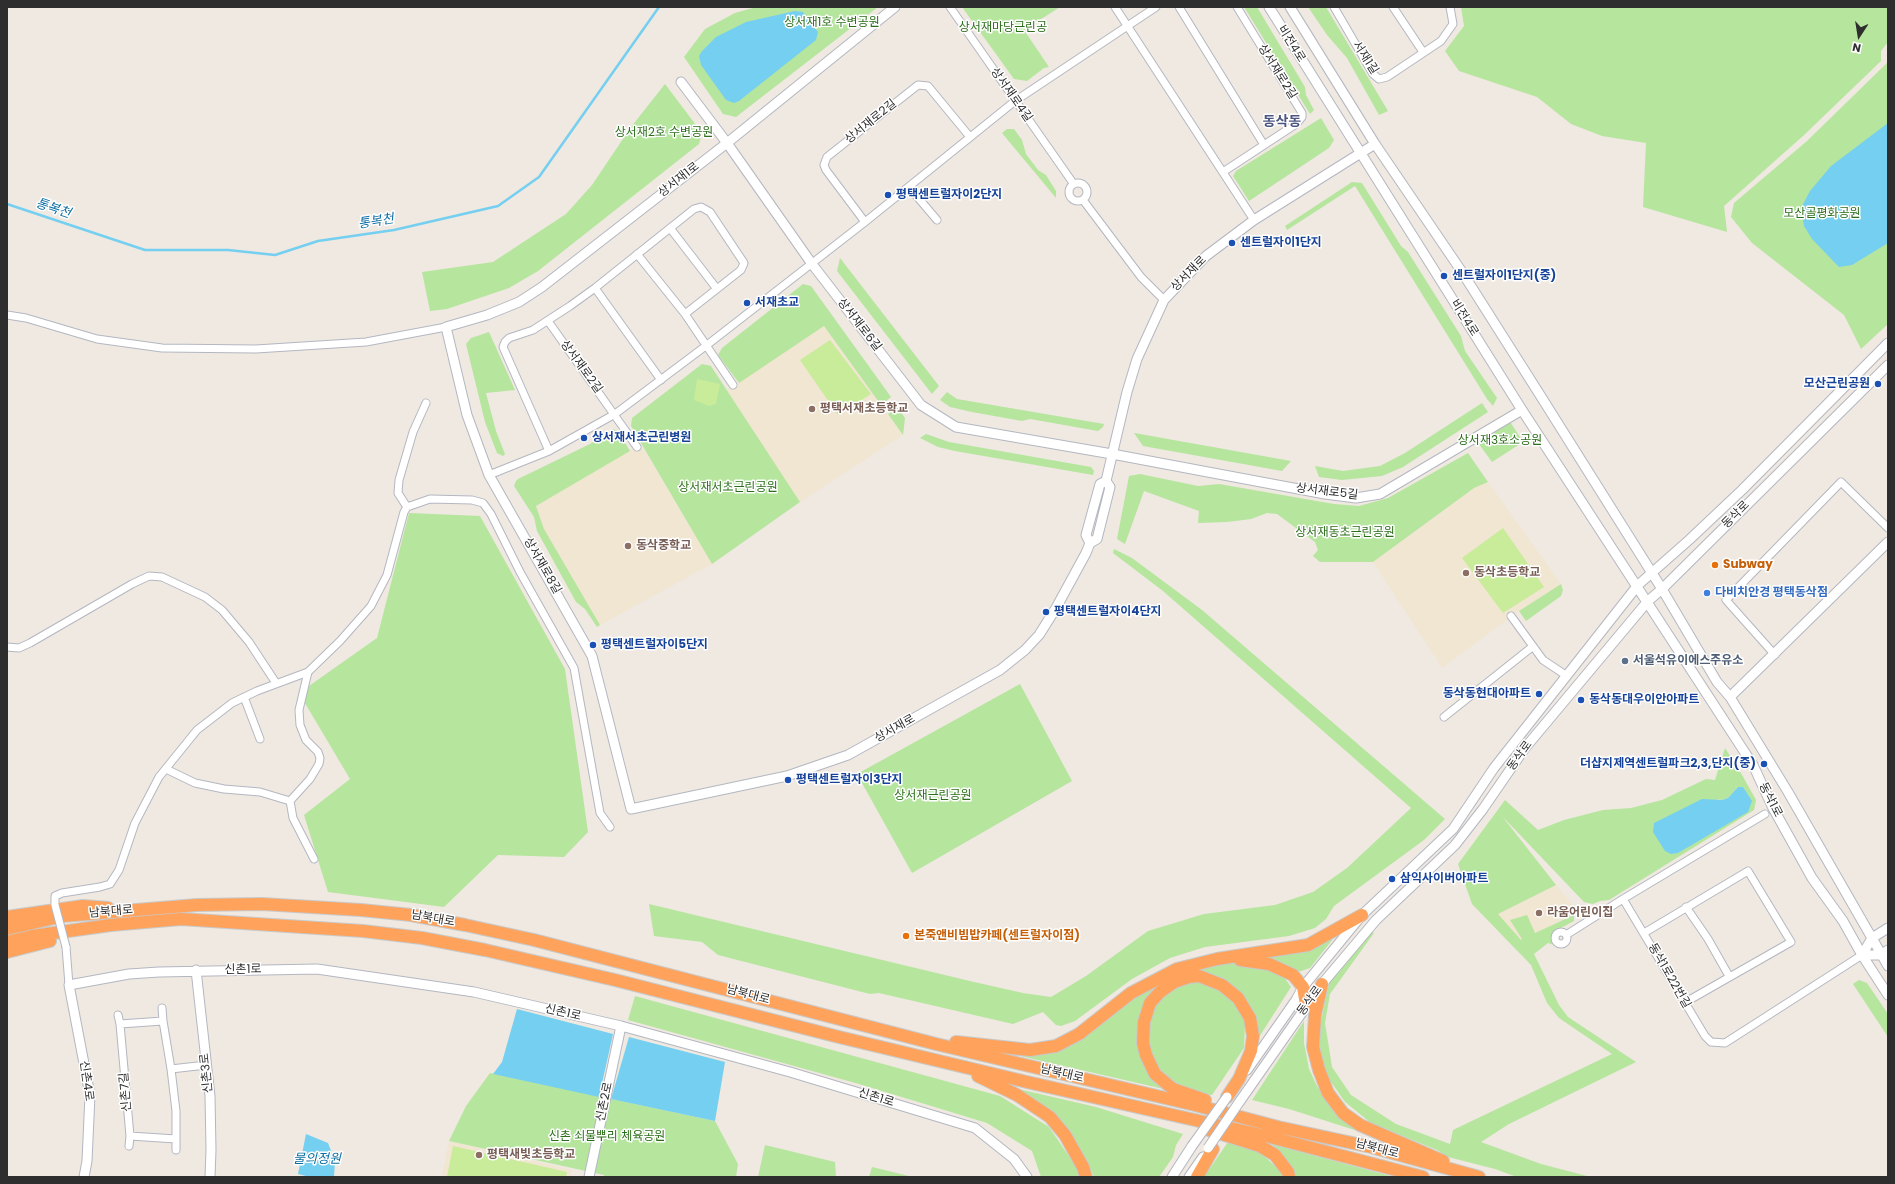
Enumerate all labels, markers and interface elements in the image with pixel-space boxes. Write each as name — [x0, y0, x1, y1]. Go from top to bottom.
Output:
park label: 상서재1호 수변공원 — [784, 16, 880, 30]
north arrow — [1839, 16, 1879, 56]
park label: 상서재마당근린공 — [959, 21, 1047, 35]
street label: 비전4로 — [1274, 23, 1308, 65]
street label: 서재1길 — [1349, 39, 1381, 77]
text: N — [1851, 39, 1862, 56]
street label: 상서재로2길 — [1254, 42, 1300, 102]
street label: 상서재로4길 — [987, 65, 1035, 125]
street label: 상서재로2길 — [842, 97, 900, 147]
district label: 동삭동 — [1263, 114, 1301, 130]
park label: 상서재2호 수변공원 — [615, 126, 713, 140]
street label: 상서재1로 — [656, 160, 702, 200]
place label: 평택센트럴자이2단지 — [896, 188, 1002, 202]
marker: 평택센트럴자이2단지 — [883, 190, 893, 200]
water label: 통복천 — [34, 196, 72, 222]
park label: 모산골평화공원 — [1783, 207, 1861, 221]
water label: 통복천 — [357, 211, 395, 233]
place label: 센트럴자이1단지 — [1240, 236, 1322, 250]
marker: 센트럴자이1단지 — [1227, 238, 1237, 248]
street label: 상서재로 — [1168, 253, 1210, 295]
place label: 센트럴자이1단지(중) — [1452, 269, 1556, 283]
marker: 센트럴자이1단지(중) — [1439, 271, 1449, 281]
place label: 서재초교 — [755, 296, 799, 310]
street label: 상서재로6길 — [834, 296, 884, 354]
street label: 비전4로 — [1447, 297, 1481, 339]
marker: 서재초교 — [742, 298, 752, 308]
street label: 상서재로2길 — [557, 338, 605, 396]
place label: 모산근린공원 — [1804, 377, 1870, 391]
marker: 모산근린공원 — [1873, 379, 1883, 389]
place label: 평택서재초등학교 — [820, 402, 908, 416]
marker: 평택서재초등학교 — [807, 404, 817, 414]
place label: 상서재서초근린병원 — [592, 431, 691, 445]
marker: 상서재서초근린병원 — [579, 433, 589, 443]
park label: 상서재3호소공원 — [1458, 434, 1542, 448]
park label: 상서재서초근린공원 — [678, 481, 778, 495]
street label: 상서재로5길 — [1295, 481, 1359, 503]
street label: 동삭로 — [1719, 498, 1753, 532]
park label: 상서재동초근린공원 — [1295, 526, 1395, 540]
street label: 상서재로8길 — [520, 535, 564, 597]
place label: 동삭중학교 — [636, 539, 691, 553]
marker: 동삭중학교 — [623, 541, 633, 551]
place label: Subway — [1723, 558, 1773, 572]
marker: Subway — [1710, 560, 1720, 570]
place label: 동삭초등학교 — [1474, 566, 1540, 580]
marker: 동삭초등학교 — [1461, 568, 1471, 578]
place label: 다비치안경 평택동삭점 — [1715, 586, 1828, 600]
marker: 다비치안경 평택동삭점 — [1702, 588, 1712, 598]
place label: 평택센트럴자이4단지 — [1054, 605, 1161, 619]
marker: 평택센트럴자이4단지 — [1041, 607, 1051, 617]
place label: 평택센트럴자이5단지 — [601, 638, 708, 652]
marker: 평택센트럴자이5단지 — [588, 640, 598, 650]
place label: 서울석유이에스주유소 — [1633, 654, 1743, 668]
marker: 서울석유이에스주유소 — [1620, 656, 1630, 666]
place label: 동삭동현대아파트 — [1443, 687, 1531, 701]
marker: 동삭동현대아파트 — [1534, 689, 1544, 699]
place label: 동삭동대우이안아파트 — [1589, 693, 1699, 707]
marker: 동삭동대우이안아파트 — [1576, 695, 1586, 705]
street label: 상서재로 — [872, 712, 918, 746]
street label: 동삭로 — [1504, 738, 1536, 774]
place label: 더샵지제역센트럴파크2,3,단지(중) — [1580, 757, 1756, 771]
marker: 더샵지제역센트럴파크2,3,단지(중) — [1759, 759, 1769, 769]
place label: 평택센트럴자이3단지 — [796, 773, 903, 787]
marker: 평택센트럴자이3단지 — [783, 775, 793, 785]
street label: 동삭1로 — [1755, 780, 1785, 820]
park label: 상서재근린공원 — [894, 789, 972, 803]
place label: 삼익사이버아파트 — [1400, 872, 1488, 886]
marker: 삼익사이버아파트 — [1387, 874, 1397, 884]
street label: 남북대로 — [88, 903, 134, 921]
place label: 라움어린이집 — [1547, 906, 1613, 920]
street label: 남북대로 — [410, 908, 456, 930]
marker: 라움어린이집 — [1534, 908, 1544, 918]
place label: 본죽앤비빔밥카페(센트럴자이점) — [914, 929, 1080, 943]
marker: 본죽앤비빔밥카페(센트럴자이점) — [901, 931, 911, 941]
street label: 동삭1로22번길 — [1645, 941, 1693, 1011]
street label: 신촌1로 — [224, 962, 262, 978]
street label: 남북대로 — [725, 982, 771, 1008]
street label: 동삭로 — [1294, 983, 1326, 1019]
street label: 신촌1로 — [543, 1002, 583, 1024]
street label: 신촌3로 — [198, 1052, 216, 1094]
street label: 신촌4로 — [76, 1060, 96, 1102]
street label: 남북대로 — [1039, 1062, 1085, 1086]
street label: 신촌7길 — [117, 1072, 135, 1112]
street label: 신촌2로 — [594, 1081, 616, 1123]
street label: 신촌1로 — [856, 1086, 896, 1110]
park label: 신촌 쇠물뿌리 체육공원 — [549, 1130, 665, 1144]
street label: 남북대로 — [1354, 1136, 1400, 1162]
place label: 평택새빛초등학교 — [487, 1148, 575, 1162]
marker: 평택새빛초등학교 — [474, 1150, 484, 1160]
water label: 물의정원 — [293, 1152, 341, 1168]

